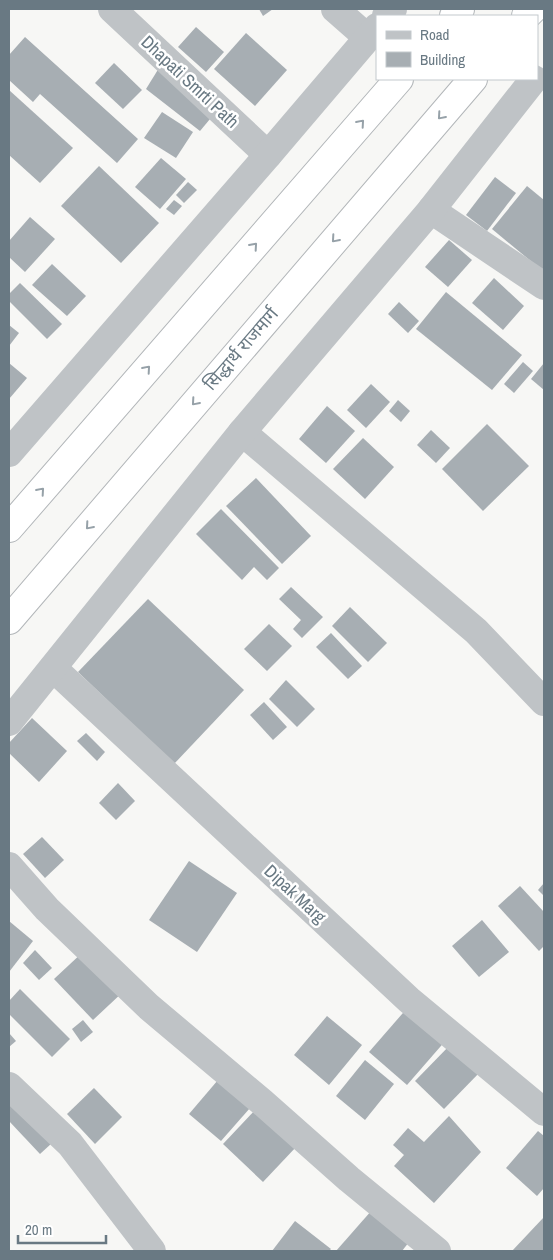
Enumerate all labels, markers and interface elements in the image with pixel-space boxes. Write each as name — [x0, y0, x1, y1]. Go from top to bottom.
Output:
legend — [376, 15, 538, 80]
text: Road — [420, 24, 449, 45]
street label: Dhapati Smrti Path — [136, 30, 245, 134]
text: Building — [420, 49, 465, 70]
one-way arrow — [438, 110, 447, 119]
one-way arrow — [355, 120, 364, 129]
one-way arrow — [332, 233, 341, 242]
one-way arrow — [248, 243, 257, 252]
street label: सिद्धार्थ राजमार्ग — [198, 301, 284, 396]
one-way arrow — [142, 365, 151, 374]
one-way arrow — [192, 397, 201, 406]
one-way arrow — [35, 488, 44, 497]
one-way arrow — [86, 520, 95, 529]
street label: Dipak Marg — [259, 858, 332, 929]
scale bar — [18, 1212, 105, 1244]
text: 20 m — [25, 1219, 52, 1240]

